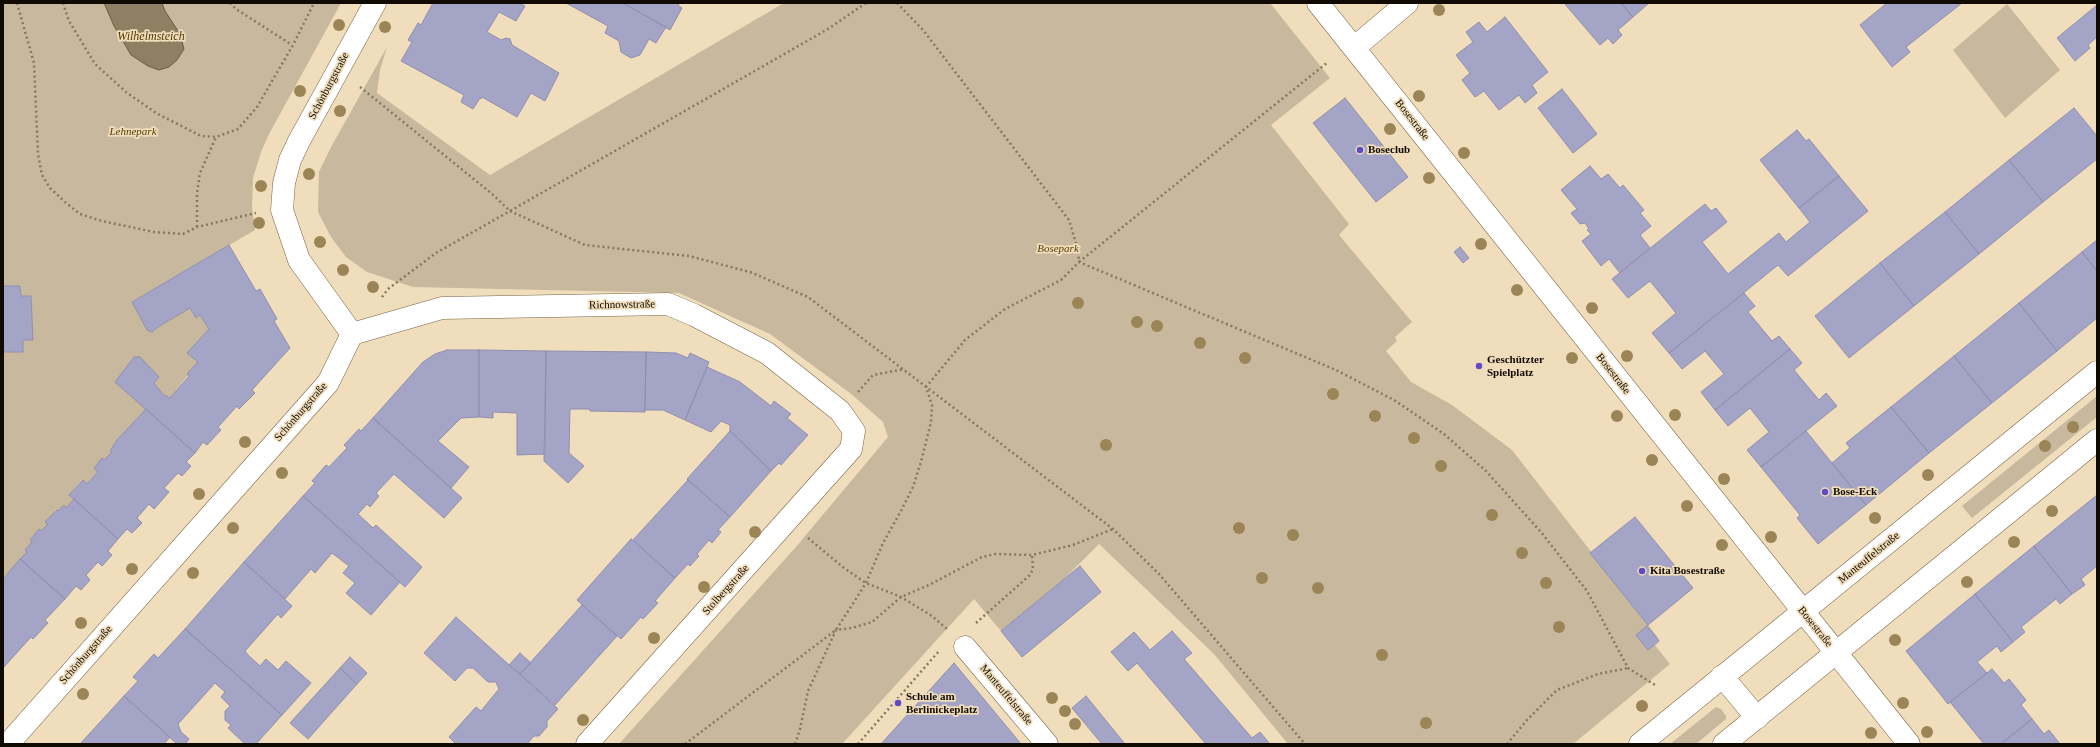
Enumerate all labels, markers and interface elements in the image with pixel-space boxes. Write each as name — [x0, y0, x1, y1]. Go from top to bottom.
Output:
water label: Wilhelmsteich — [117, 30, 185, 44]
street label: Schönburgstraße — [306, 50, 352, 122]
street label: Bosestraße — [1392, 97, 1432, 143]
park label: Lehnepark — [109, 125, 157, 139]
place label: Boseclub — [1368, 143, 1410, 157]
marker: Boseclub — [1355, 145, 1365, 155]
park label: Bosepark — [1037, 242, 1079, 256]
street label: Richnowstraße — [589, 298, 655, 312]
street label: Bosestraße — [1593, 351, 1633, 397]
place label: Geschützter Spielplatz — [1487, 353, 1544, 379]
marker: Geschützter Spielplatz — [1474, 361, 1484, 371]
street label: Schönburgstraße — [272, 380, 330, 444]
place label: Bose-Eck — [1833, 485, 1877, 499]
marker: Bose-Eck — [1820, 487, 1830, 497]
street label: Manteuffelstraße — [1836, 529, 1902, 587]
street label: Stolbergstraße — [700, 562, 752, 618]
place label: Kita Bosestraße — [1650, 564, 1725, 578]
marker: Kita Bosestraße — [1637, 566, 1647, 576]
street label: Bosestraße — [1795, 604, 1835, 650]
street label: Schönburgstraße — [57, 623, 115, 687]
street label: Manteuffelstraße — [977, 662, 1035, 728]
place label: Schule am Berlinickeplatz — [906, 690, 977, 716]
marker: Schule am Berlinickeplatz — [893, 698, 903, 708]

